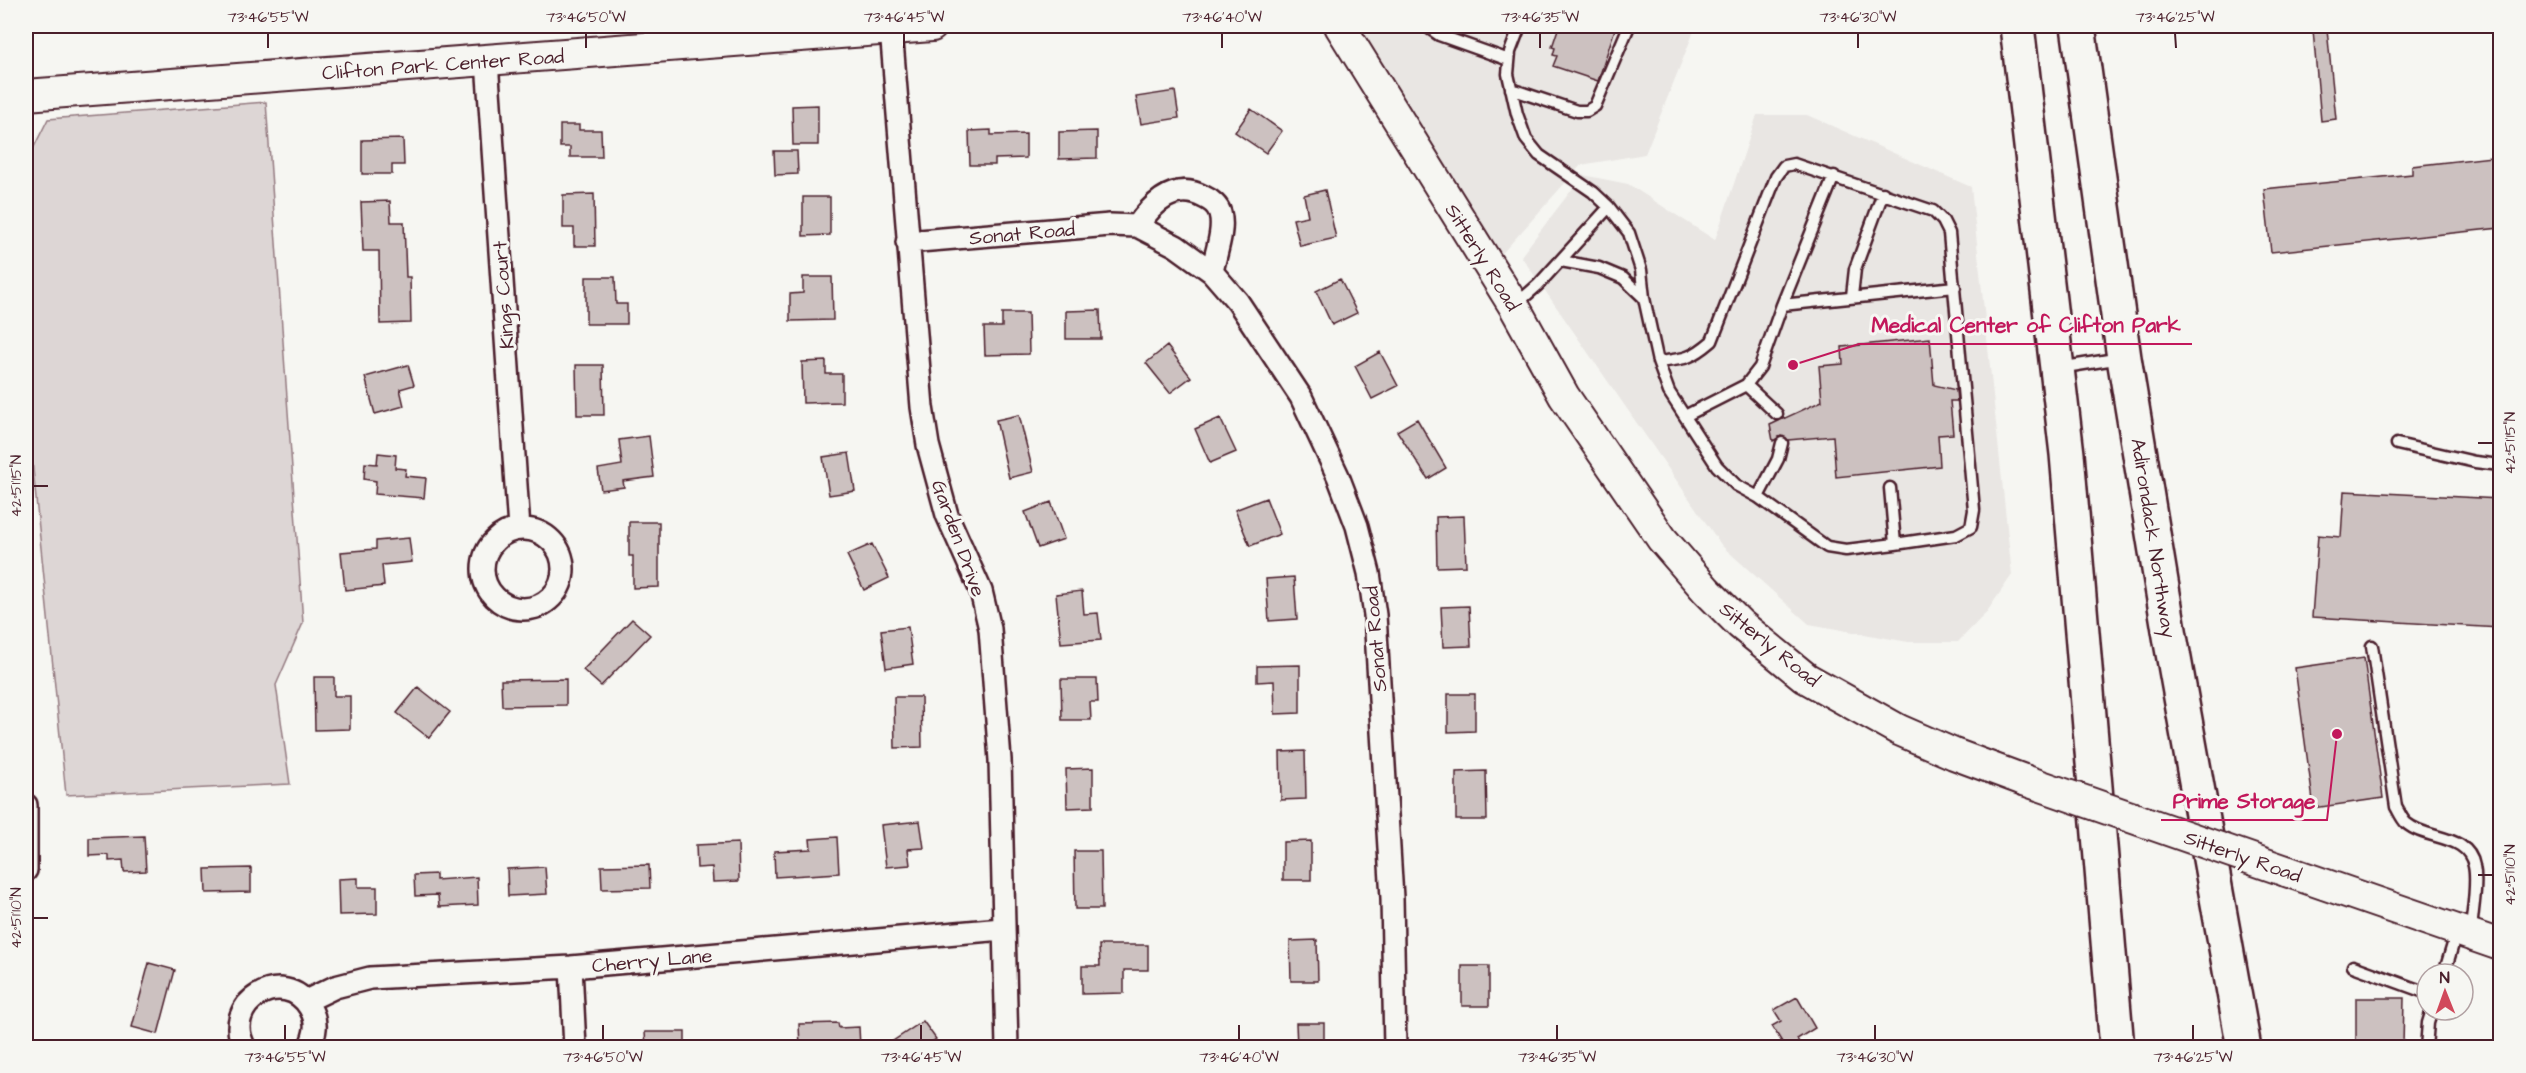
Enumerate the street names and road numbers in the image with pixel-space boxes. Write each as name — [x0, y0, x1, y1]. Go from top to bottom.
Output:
street label: Clifton Park Center Road — [321, 43, 565, 87]
street label: Sitterly Road — [1437, 198, 1526, 317]
street label: Sonat Road — [968, 215, 1076, 253]
street label: Kings Court — [486, 240, 523, 350]
street label: Adirondack Northway — [2122, 436, 2183, 640]
street label: Garden Drive — [924, 476, 992, 601]
street label: Sonat Road — [1357, 585, 1395, 693]
street label: Sitterly Road — [1713, 596, 1826, 695]
street label: Sitterly Road — [2180, 824, 2305, 891]
street label: Cherry Lane — [591, 942, 714, 981]

